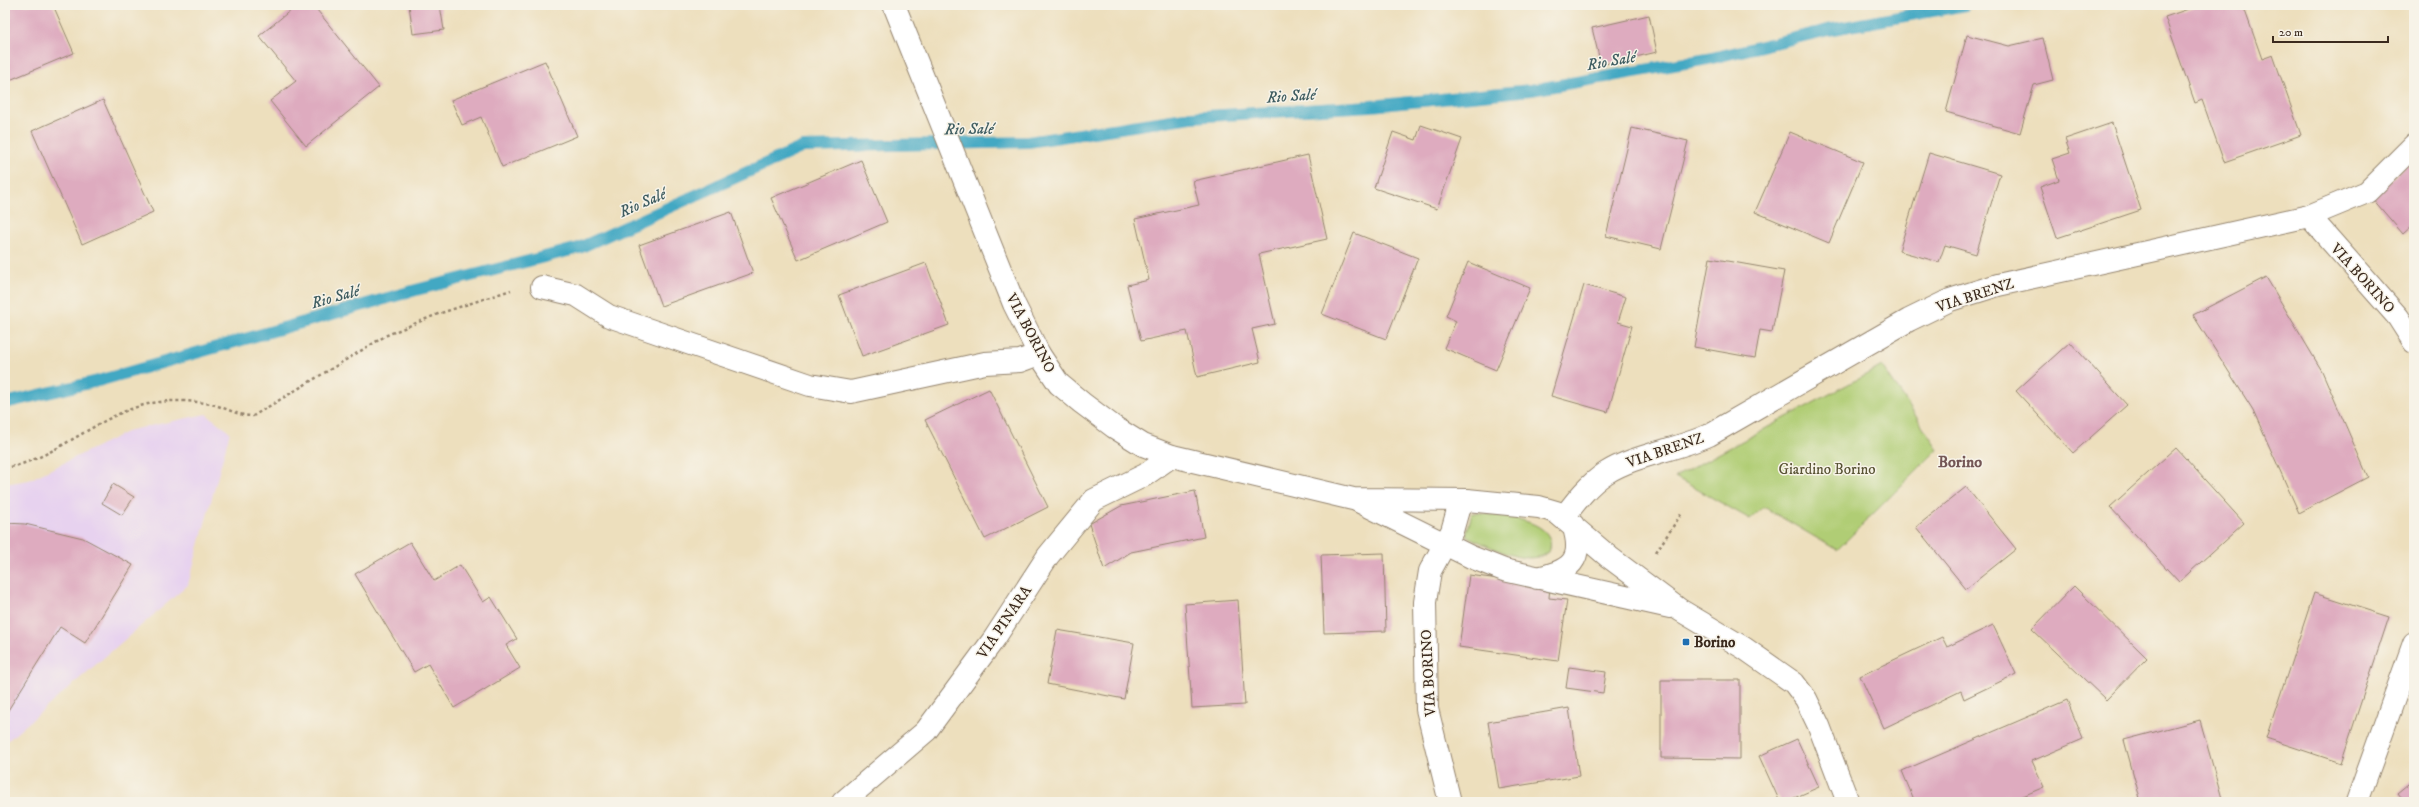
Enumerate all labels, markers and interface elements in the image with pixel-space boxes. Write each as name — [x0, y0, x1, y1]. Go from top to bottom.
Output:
scale bar — [2273, 18, 2388, 44]
text: 20 m — [2279, 25, 2303, 40]
water label: Rio Salé — [1584, 46, 1640, 75]
water label: Rio Salé — [1265, 84, 1319, 108]
water label: Rio Salé — [943, 119, 996, 139]
water label: Rio Salé — [615, 183, 671, 222]
street label: VIA BORINO — [2326, 239, 2399, 317]
street label: VIA BRENZ — [1933, 274, 2017, 317]
water label: Rio Salé — [308, 280, 364, 314]
street label: VIA BORINO — [1001, 289, 1059, 376]
street label: VIA BRENZ — [1623, 428, 1707, 473]
district label: Borino — [1938, 452, 1982, 472]
park label: Giardino Borino — [1778, 460, 1876, 479]
street label: VIA PINARA — [972, 582, 1036, 663]
street label: VIA BORINO — [1417, 629, 1440, 718]
place label: Borino — [1694, 633, 1736, 652]
marker: Borino — [1681, 637, 1691, 647]

